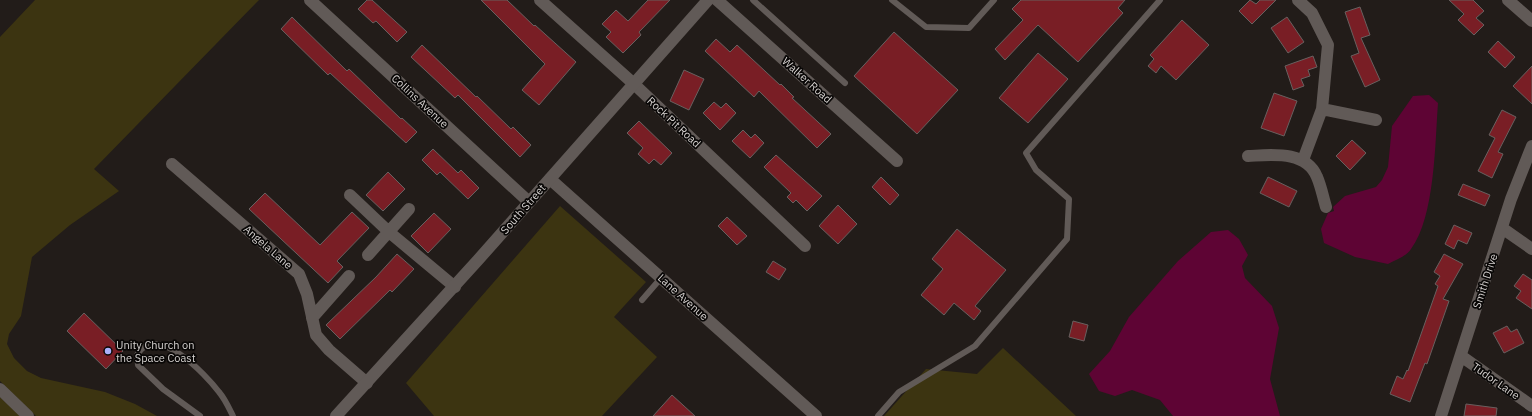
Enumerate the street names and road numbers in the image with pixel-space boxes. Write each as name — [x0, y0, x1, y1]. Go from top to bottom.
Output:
street label: Walker Road — [779, 54, 835, 106]
street label: Collins Avenue — [389, 71, 451, 131]
street label: Rock Pit Road — [644, 94, 704, 150]
street label: South Street — [497, 181, 549, 237]
street label: Angela Lane — [241, 222, 295, 272]
street label: Smith Drive — [1470, 252, 1500, 310]
street label: Lane Avenue — [655, 271, 711, 323]
street label: Tudor Lane — [1470, 360, 1522, 402]

